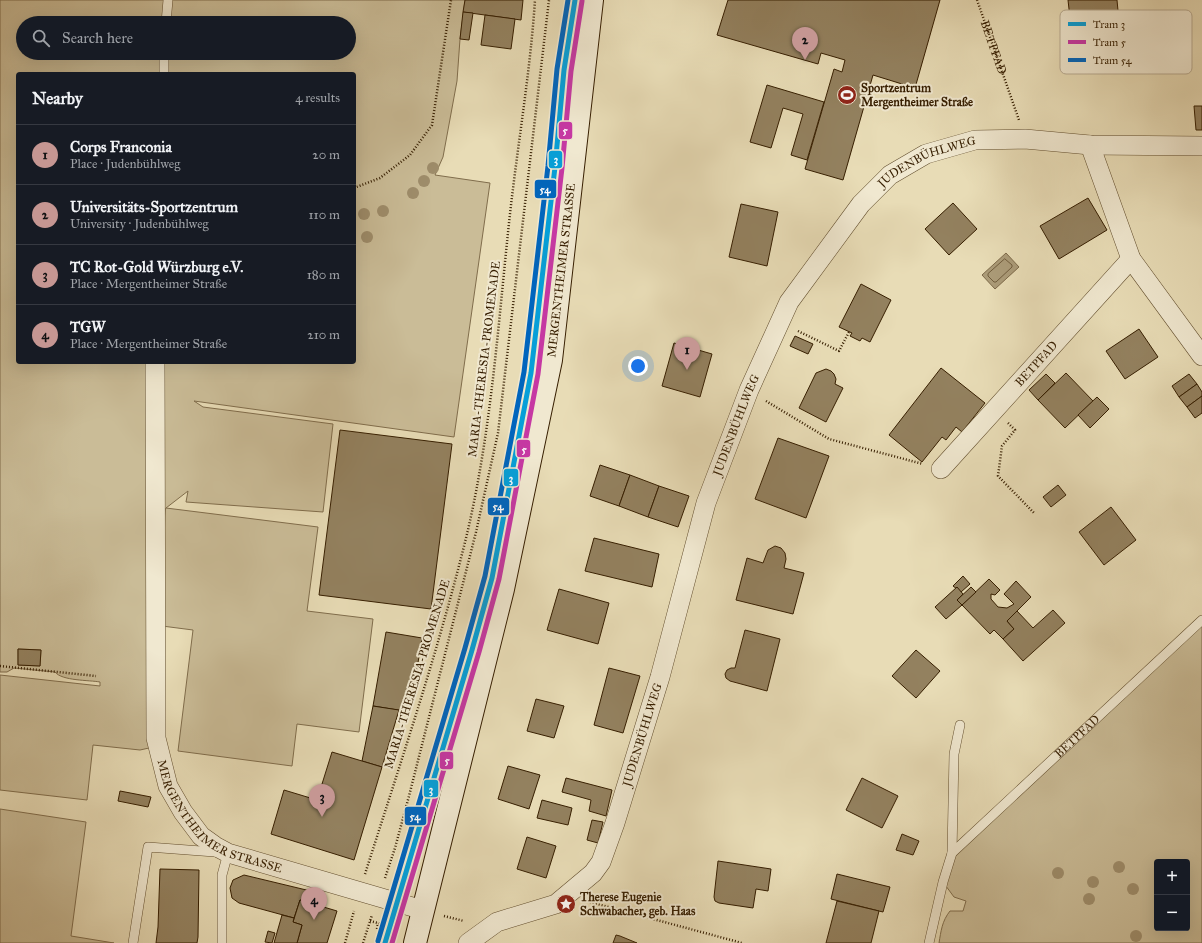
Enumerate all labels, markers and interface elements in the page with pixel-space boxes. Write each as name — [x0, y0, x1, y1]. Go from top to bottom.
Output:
legend — [1060, 10, 1192, 74]
search box — [16, 16, 356, 60]
street label: BETPFAD — [978, 18, 1009, 76]
text: Tram 3 — [1093, 18, 1125, 31]
icon: search — [30, 27, 52, 49]
pin: 2 — [792, 27, 818, 60]
text: Search here — [62, 29, 133, 47]
text: Tram 5 — [1093, 36, 1126, 49]
text: Tram 54 — [1093, 54, 1132, 67]
place label: Sportzentrum Mergentheimer Straße — [861, 81, 973, 110]
sports icon: Sportzentrum Mergentheimer Straße — [836, 84, 858, 106]
text: Nearby — [32, 88, 83, 109]
text: 4 results — [295, 90, 340, 106]
line badge: 5 — [558, 121, 573, 140]
text: 5 — [562, 124, 568, 137]
street label: JUDENBÜHLWEG — [873, 133, 977, 192]
text: Corps Franconia — [70, 138, 172, 156]
text: 1 — [42, 147, 48, 163]
text: 20 m — [312, 147, 340, 163]
line badge: 3 — [548, 150, 563, 169]
text: 3 — [554, 153, 558, 167]
text: Place · Judenbühlweg — [70, 156, 180, 172]
line badge: 54 — [534, 179, 557, 199]
street label: MERGENTHEIMER STRASSE — [544, 182, 578, 358]
text: 54 — [540, 183, 551, 197]
text: Universitäts-Sportzentrum — [70, 198, 238, 216]
text: 2 — [42, 207, 48, 223]
text: 110 m — [308, 207, 340, 223]
text: University · Judenbühlweg — [70, 216, 209, 232]
text: TC Rot-Gold Würzburg e.V. — [70, 258, 243, 276]
street label: MARIA-THERESIA-PROMENADE — [465, 260, 503, 458]
text: 3 — [42, 267, 48, 283]
text: 180 m — [307, 267, 340, 283]
text: Place · Mergentheimer Straße — [70, 276, 227, 292]
text: TGW — [70, 318, 106, 336]
text: 4 — [41, 327, 49, 343]
text: 210 m — [307, 327, 340, 343]
text: Place · Mergentheimer Straße — [70, 336, 227, 352]
pin: 1 — [674, 337, 700, 370]
street label: BETPFAD — [1012, 338, 1060, 389]
your location — [628, 356, 648, 376]
street label: JUDENBÜHLWEG — [709, 372, 762, 480]
line badge: 5 — [516, 439, 531, 458]
text: 5 — [521, 443, 527, 456]
line badge: 3 — [503, 468, 519, 487]
text: 3 — [509, 472, 513, 486]
line badge: 54 — [487, 497, 510, 516]
text: 54 — [493, 500, 504, 514]
street label: MARIA-THERESIA-PROMENADE — [381, 577, 453, 770]
street label: JUDENBÜHLWEG — [619, 681, 665, 791]
street label: BETPFAD — [1052, 712, 1103, 761]
line badge: 5 — [439, 751, 454, 770]
text: 5 — [444, 754, 450, 767]
street label: MERGENTHEIMER STRASSE — [155, 758, 284, 876]
line badge: 3 — [423, 779, 439, 798]
text: 3 — [429, 783, 433, 797]
pin: 3 — [309, 784, 335, 817]
line badge: 54 — [404, 806, 427, 826]
text: 54 — [410, 810, 421, 824]
map controls — [1154, 859, 1190, 931]
button: + — [1154, 859, 1190, 895]
pin: 4 — [301, 887, 327, 920]
place label: Therese Eugenie Schwabacher, geb. Haas — [579, 890, 696, 919]
place icon: Therese Eugenie Schwabacher, geb. Haas — [555, 893, 577, 915]
button: − — [1154, 895, 1190, 931]

